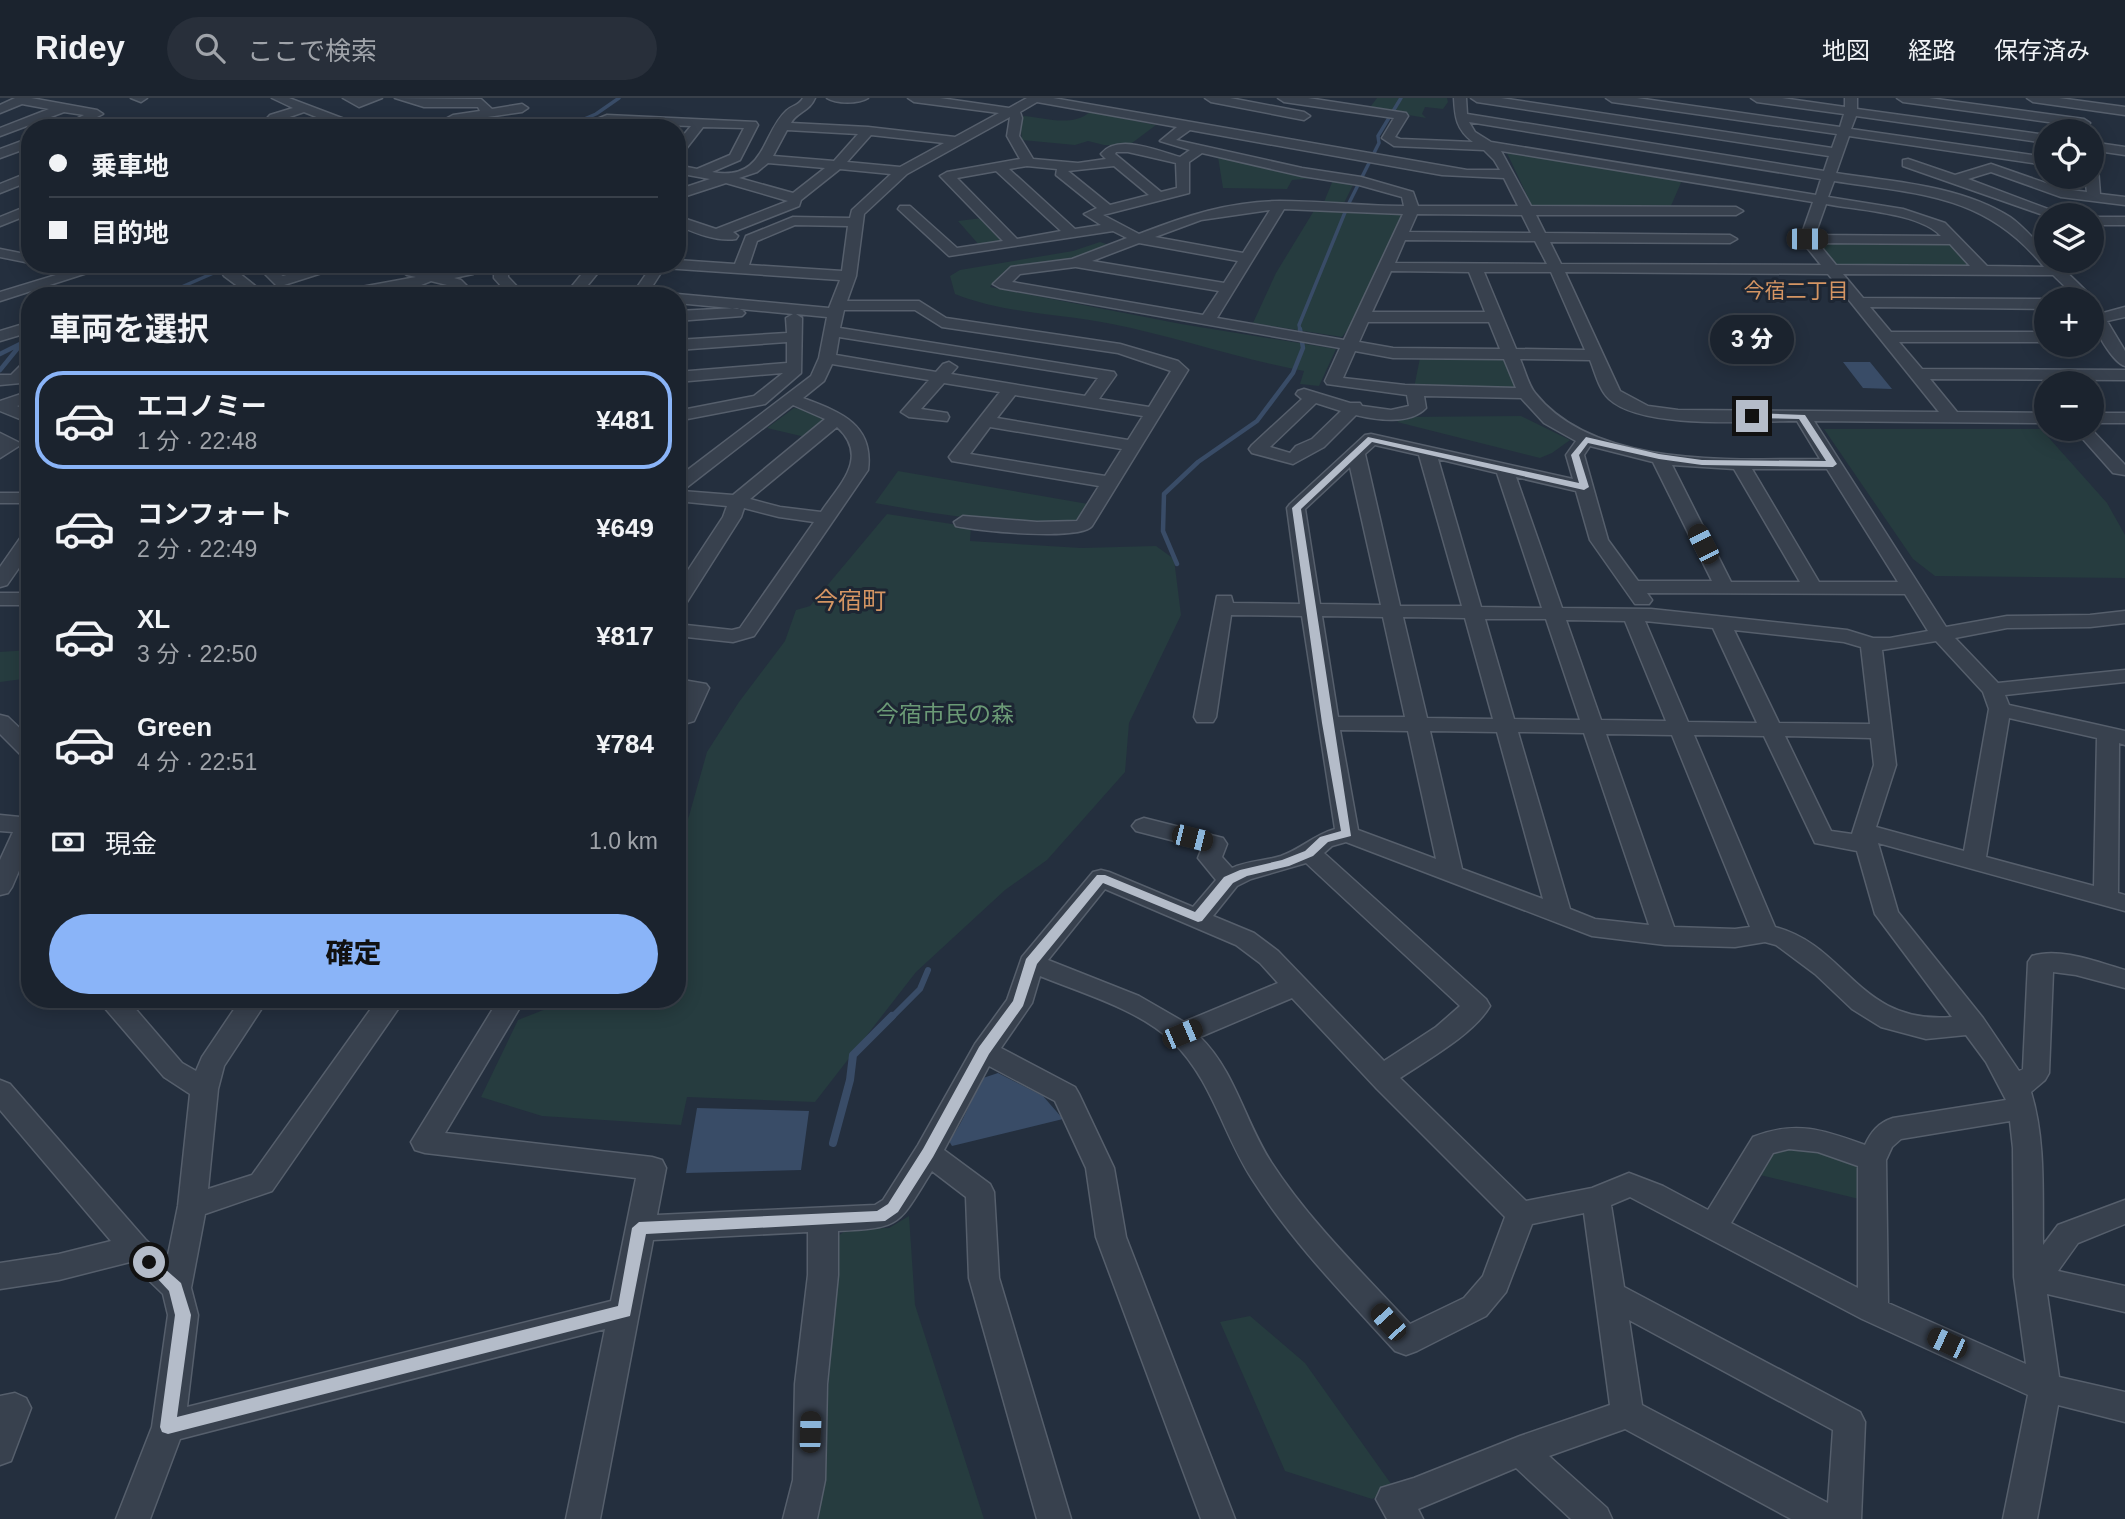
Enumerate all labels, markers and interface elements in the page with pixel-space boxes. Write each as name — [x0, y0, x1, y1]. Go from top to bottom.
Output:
search box — [167, 17, 657, 80]
text: Ridey — [35, 29, 125, 66]
icon: search — [191, 29, 229, 67]
text: ここで検索 — [247, 36, 377, 66]
text: 地図 — [1822, 37, 1870, 64]
text: 経路 — [1908, 37, 1956, 64]
text: 保存済み — [1994, 37, 2090, 64]
map controls — [2034, 119, 2104, 441]
button: locate — [2034, 119, 2104, 189]
text: 乗車地 — [91, 151, 169, 181]
button: layers — [2034, 203, 2104, 273]
text: 目的地 — [91, 218, 169, 248]
car — [1787, 229, 1829, 250]
district label: 今宿二丁目 — [1744, 279, 1849, 302]
button: + — [2034, 287, 2104, 357]
text: 車両を選択 — [49, 311, 209, 347]
callout: 3 分 — [1710, 314, 1794, 364]
text: 3 分 — [1731, 326, 1773, 352]
button: − — [2034, 371, 2104, 441]
icon: car — [53, 389, 116, 452]
text: エコノミー — [137, 391, 267, 421]
route end — [1736, 400, 1768, 432]
text: ¥481 — [596, 405, 654, 435]
text: 1 分 · 22:48 — [137, 428, 257, 454]
icon: car — [53, 497, 116, 560]
text: コンフォート — [137, 499, 292, 529]
text: ¥649 — [596, 513, 654, 543]
car — [1685, 521, 1722, 567]
text: 2 分 · 22:49 — [137, 536, 257, 562]
district label: 今宿町 — [814, 587, 886, 614]
text: XL — [137, 604, 170, 634]
icon: car — [53, 605, 116, 668]
text: ¥817 — [596, 621, 654, 651]
text: 3 分 · 22:50 — [137, 641, 257, 667]
park label: 今宿市民の森 — [876, 701, 1014, 727]
text: Green — [137, 712, 212, 742]
icon: car — [53, 713, 116, 776]
text: ¥784 — [596, 729, 654, 759]
text: 4 分 · 22:51 — [137, 749, 257, 775]
icon: cash — [49, 823, 87, 861]
car — [1170, 823, 1215, 853]
text: 1.0 km — [589, 828, 658, 854]
text: 現金 — [105, 829, 157, 859]
button: 確定 — [49, 914, 658, 994]
car — [1159, 1016, 1206, 1052]
route start — [133, 1246, 165, 1278]
car — [1367, 1299, 1410, 1345]
car — [1924, 1325, 1971, 1361]
car — [799, 1411, 822, 1453]

